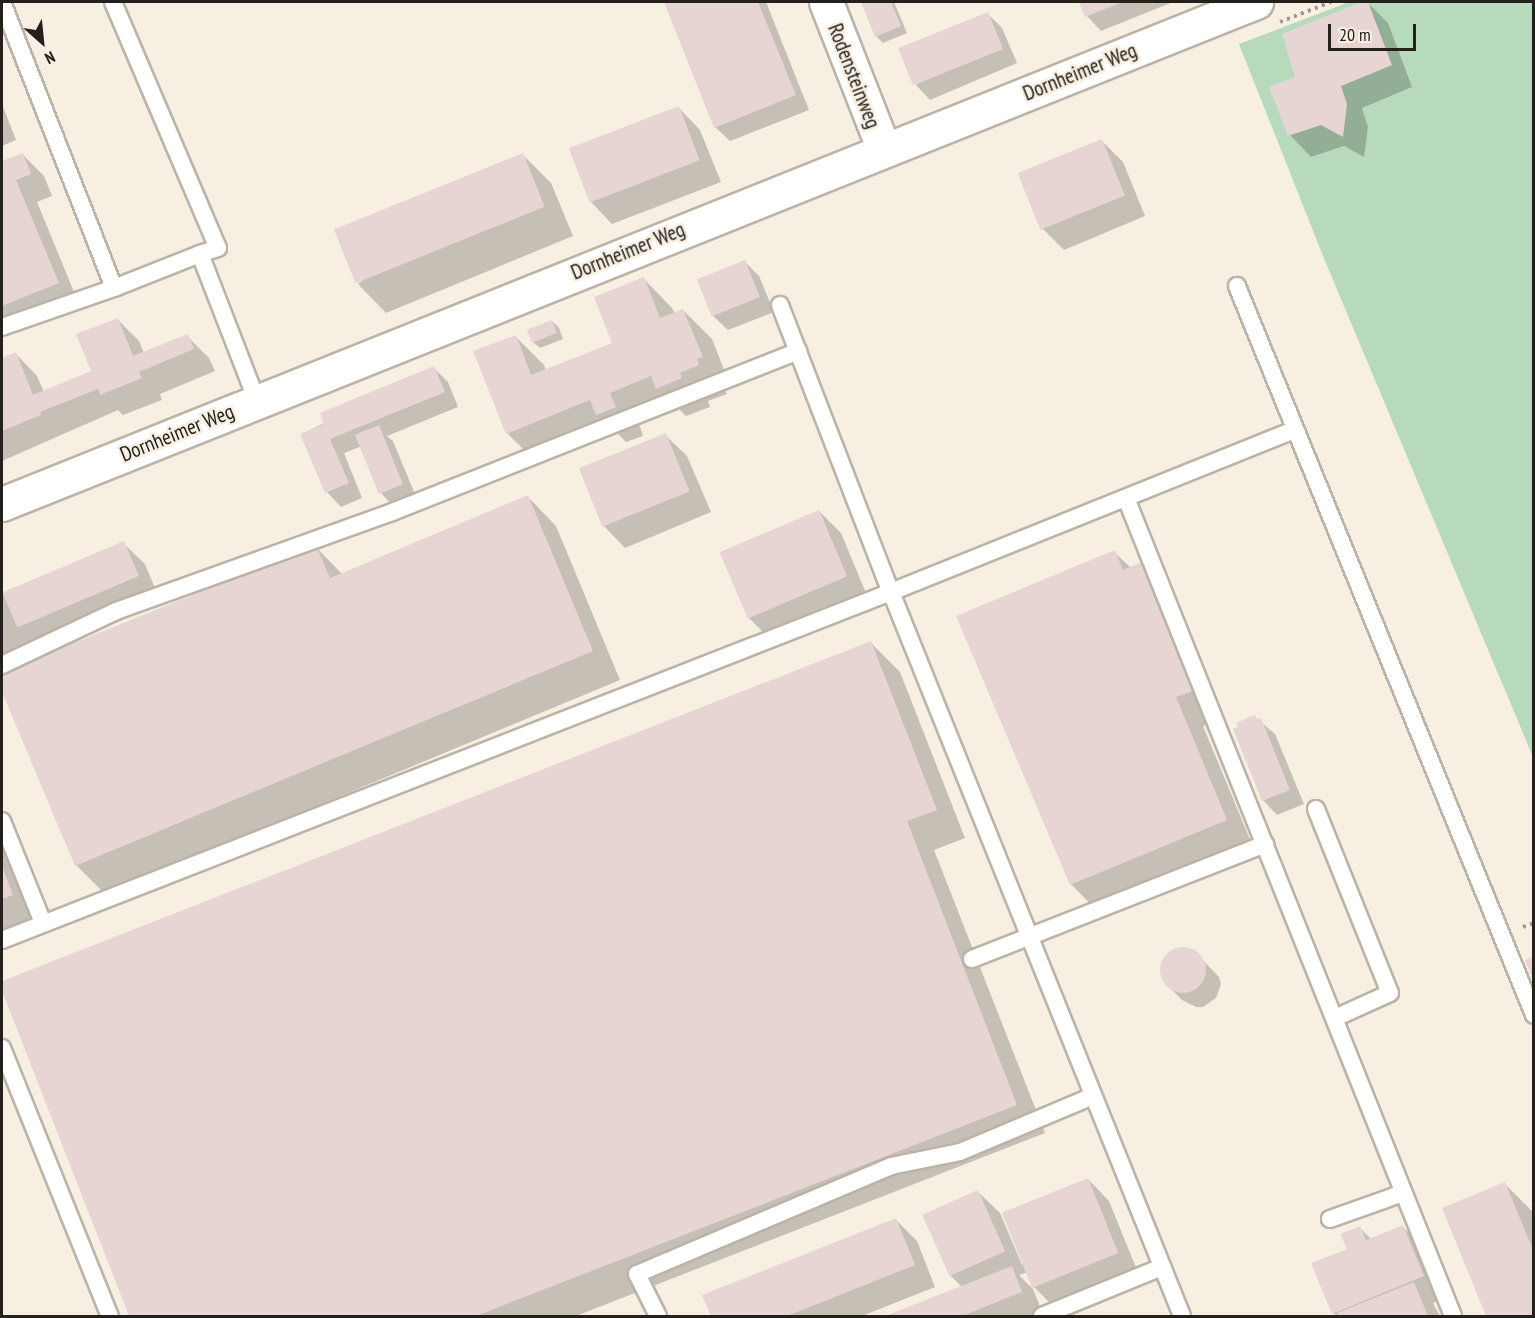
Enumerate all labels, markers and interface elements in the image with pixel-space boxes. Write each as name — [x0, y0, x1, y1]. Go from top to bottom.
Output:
north arrow — [12, 12, 72, 72]
scale bar — [1331, 12, 1420, 50]
street label: Rodensteinweg — [822, 20, 886, 132]
text: 20 m — [1339, 23, 1371, 46]
street label: Dornheimer Weg — [1019, 38, 1141, 106]
text: N — [42, 47, 59, 69]
street label: Dornheimer Weg — [567, 217, 689, 285]
street label: Dornheimer Weg — [116, 399, 238, 467]

